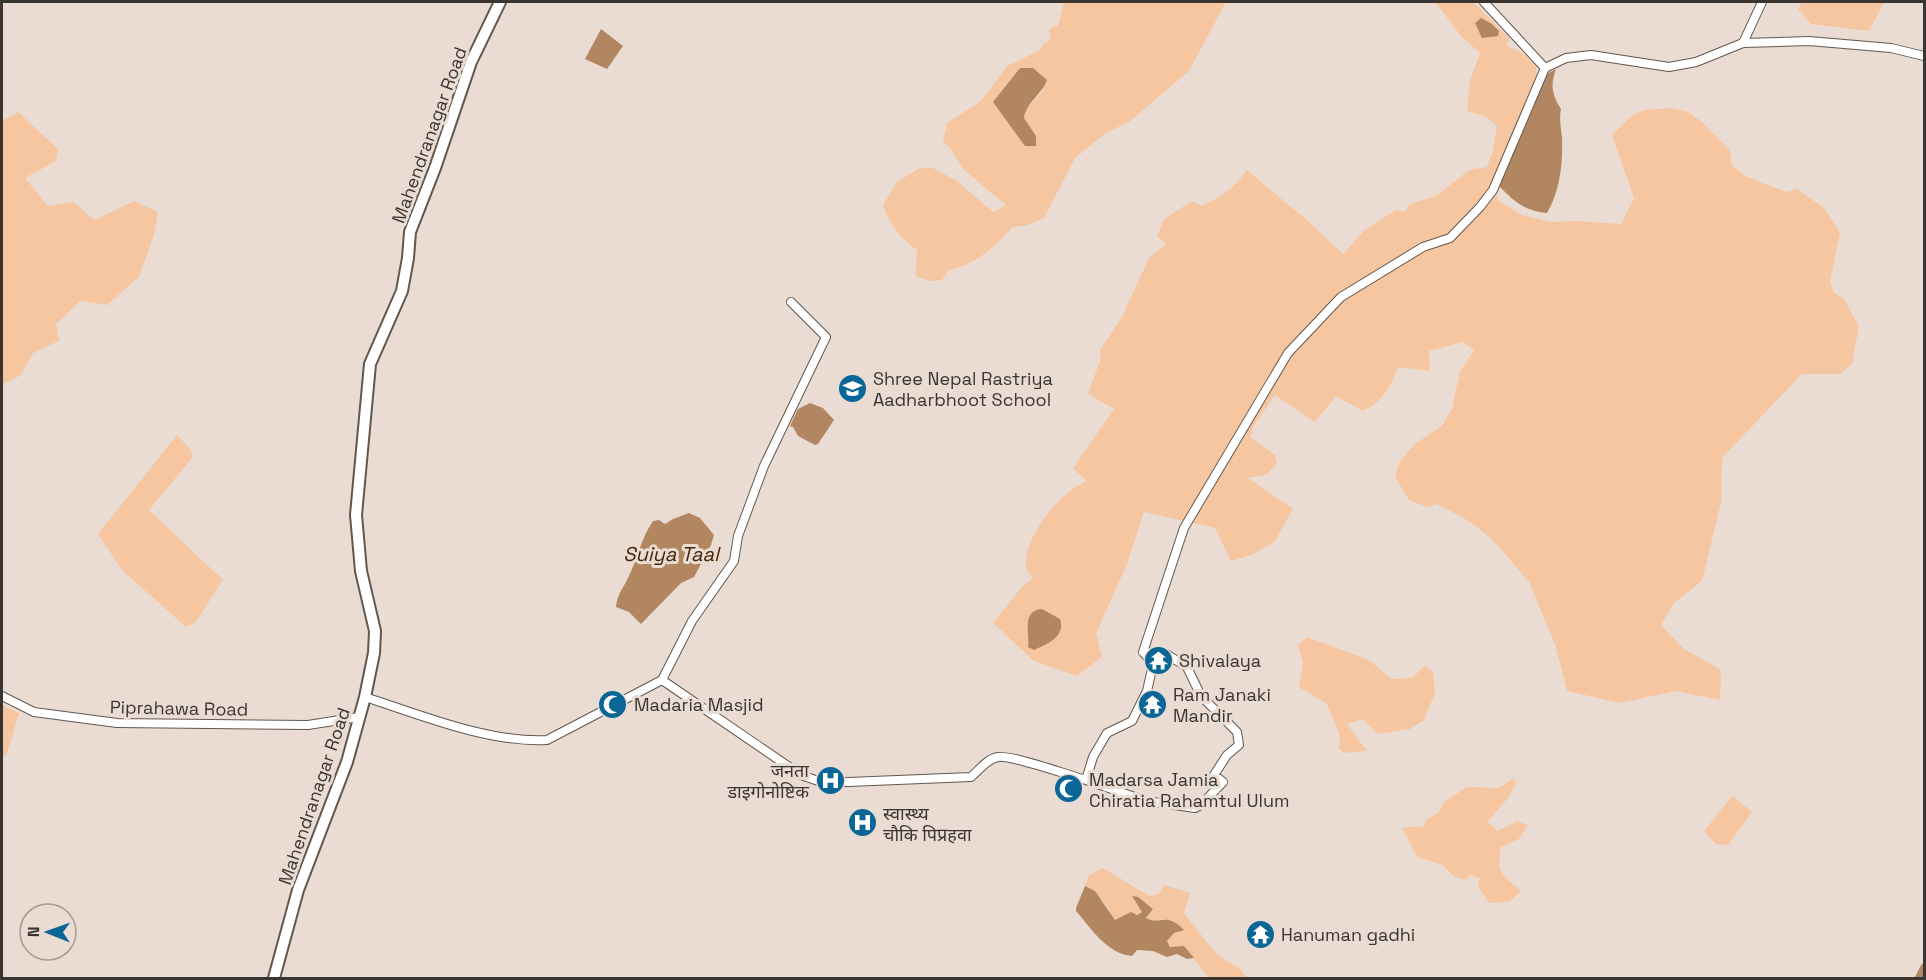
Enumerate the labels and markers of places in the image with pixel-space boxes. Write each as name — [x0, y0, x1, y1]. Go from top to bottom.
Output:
place label: Shree Nepal Rastriya Aadharbhoot School — [873, 367, 1053, 411]
school or university icon: Shree Nepal Rastriya Aadharbhoot School — [836, 372, 868, 404]
temple icon: Shivalaya — [1142, 644, 1174, 676]
place label: Shivalaya — [1179, 649, 1261, 672]
place label: Ram Janaki Mandir — [1173, 683, 1271, 727]
mosque icon: Madaria Masjid — [597, 688, 629, 720]
temple icon: Ram Janaki Mandir — [1136, 688, 1168, 720]
place label: Madaria Masjid — [634, 693, 764, 716]
place label: जनता डाइगोनोष्टिक — [726, 759, 810, 803]
hospital icon: जनता डाइगोनोष्टिक — [814, 764, 846, 796]
place label: Madarsa Jamia Chiratia Rahamtul Ulum — [1089, 768, 1289, 812]
mosque icon: Madarsa Jamia Chiratia Rahamtul Ulum — [1052, 773, 1084, 805]
place label: स्वास्थ्य चाैकि पिप्रहवा — [883, 802, 972, 846]
hospital icon: स्वास्थ्य चाैकि पिप्रहवा — [846, 807, 878, 839]
temple icon: Hanuman gadhi — [1244, 918, 1276, 950]
place label: Hanuman gadhi — [1281, 923, 1415, 946]

